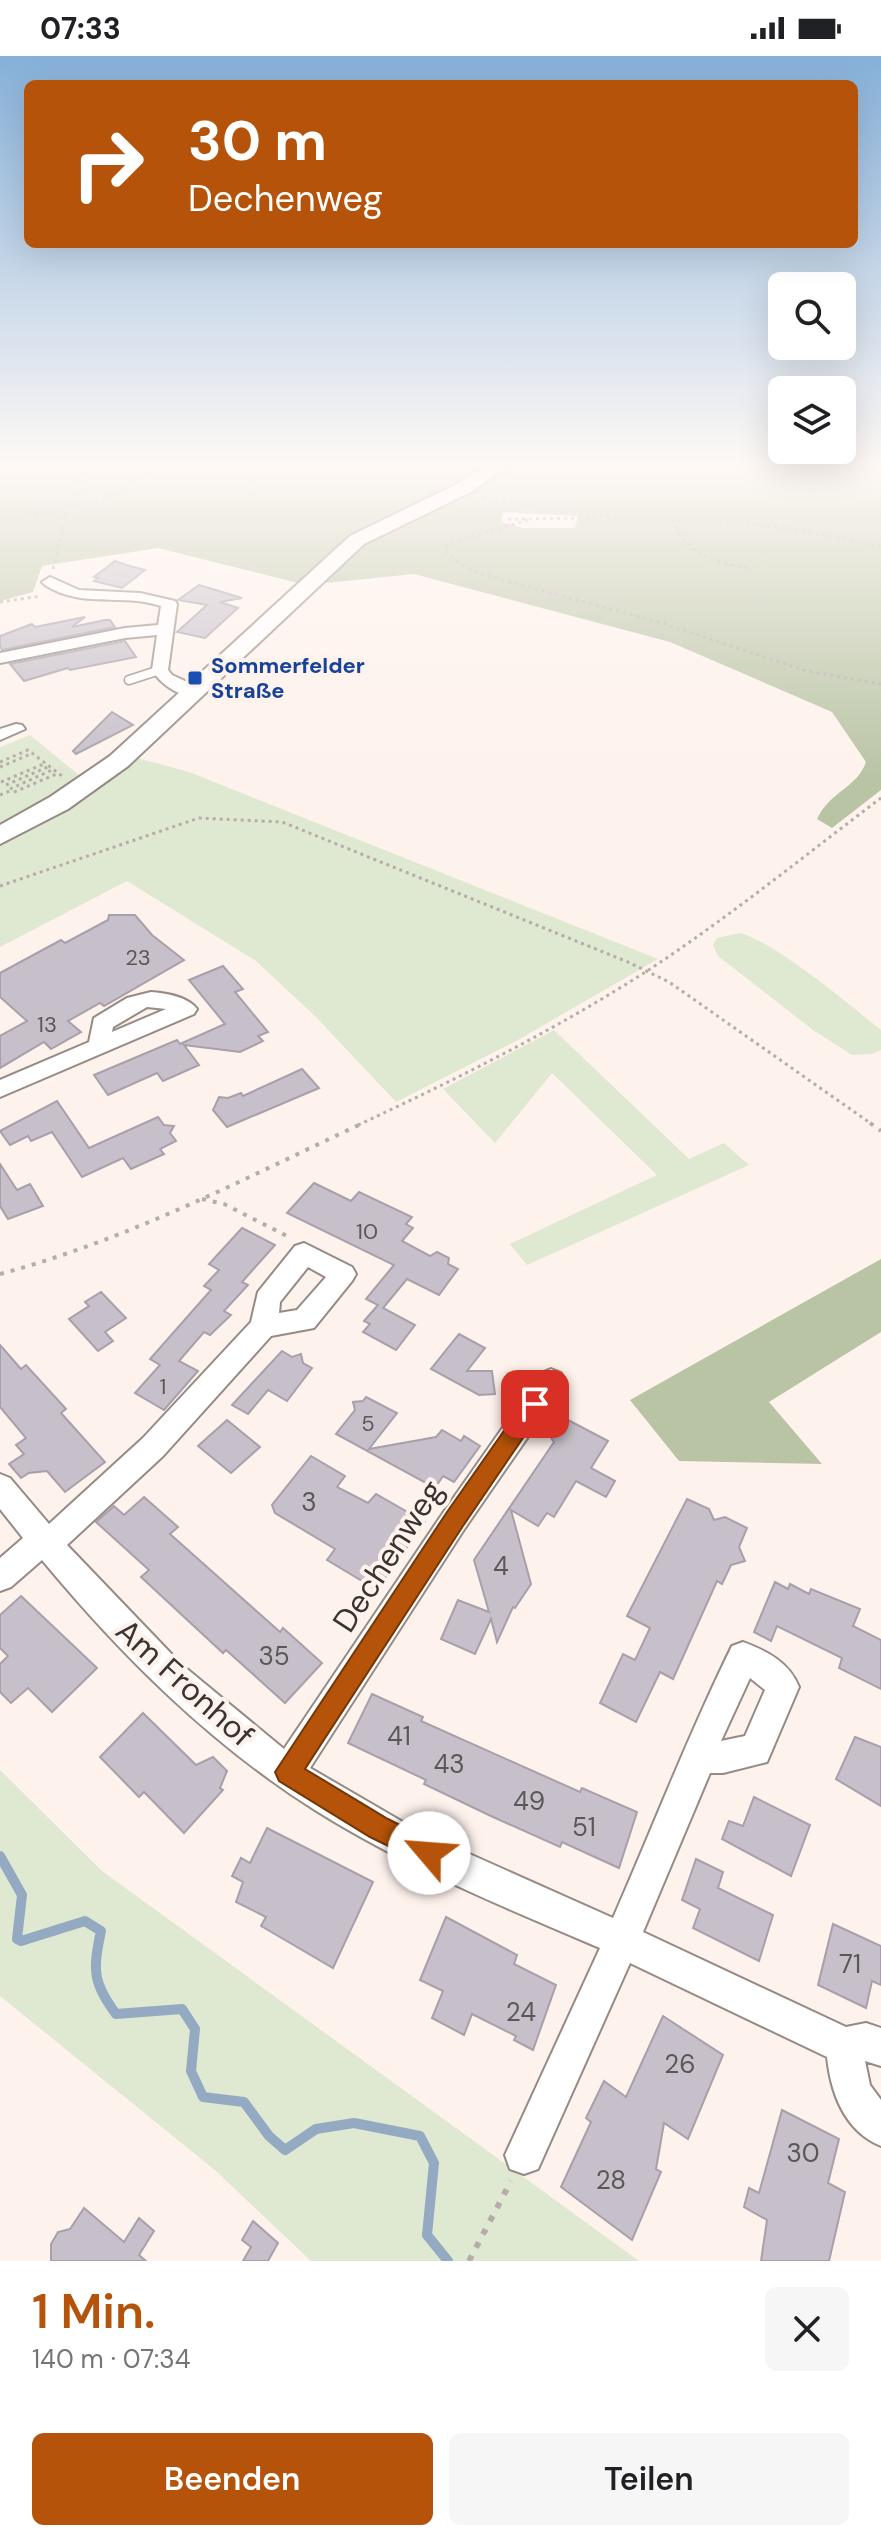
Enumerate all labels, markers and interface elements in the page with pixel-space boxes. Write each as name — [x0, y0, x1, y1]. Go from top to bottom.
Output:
text: 07:33 — [40, 9, 121, 48]
text: 30 m — [188, 104, 327, 177]
icon: right — [56, 112, 160, 216]
text: Dechenweg — [188, 175, 383, 222]
map controls — [768, 272, 856, 464]
button: search — [768, 272, 856, 360]
button: layers — [768, 376, 856, 464]
place label: Sommerfelder Straße — [211, 651, 365, 705]
marker: Sommerfelder Straße — [186, 669, 204, 687]
house number: 23 — [125, 943, 151, 972]
house number: 13 — [37, 1010, 57, 1039]
house number: 10 — [356, 1217, 378, 1246]
pin — [501, 1370, 569, 1438]
house number: 1 — [160, 1372, 166, 1401]
icon: arrive — [513, 1382, 557, 1426]
house number: 5 — [361, 1409, 375, 1438]
street label: Dechenweg — [323, 1472, 453, 1640]
house number: 3 — [301, 1485, 317, 1519]
house number: 4 — [493, 1549, 509, 1583]
street label: Am Fronhof — [107, 1610, 263, 1756]
house number: 35 — [258, 1639, 290, 1673]
house number: 41 — [387, 1719, 411, 1753]
house number: 43 — [433, 1747, 465, 1781]
house number: 49 — [513, 1784, 545, 1818]
house number: 51 — [572, 1810, 596, 1844]
position arrow — [387, 1811, 471, 1895]
house number: 71 — [839, 1947, 861, 1981]
house number: 24 — [506, 1995, 536, 2029]
house number: 26 — [664, 2047, 696, 2081]
house number: 30 — [786, 2136, 820, 2170]
house number: 28 — [596, 2163, 626, 2197]
text: 1 Min. — [32, 2280, 155, 2343]
button: close — [765, 2287, 849, 2371]
text: 140 m · 07:34 — [32, 2342, 190, 2376]
button: Beenden — [32, 2433, 433, 2525]
button: Teilen — [449, 2433, 849, 2525]

